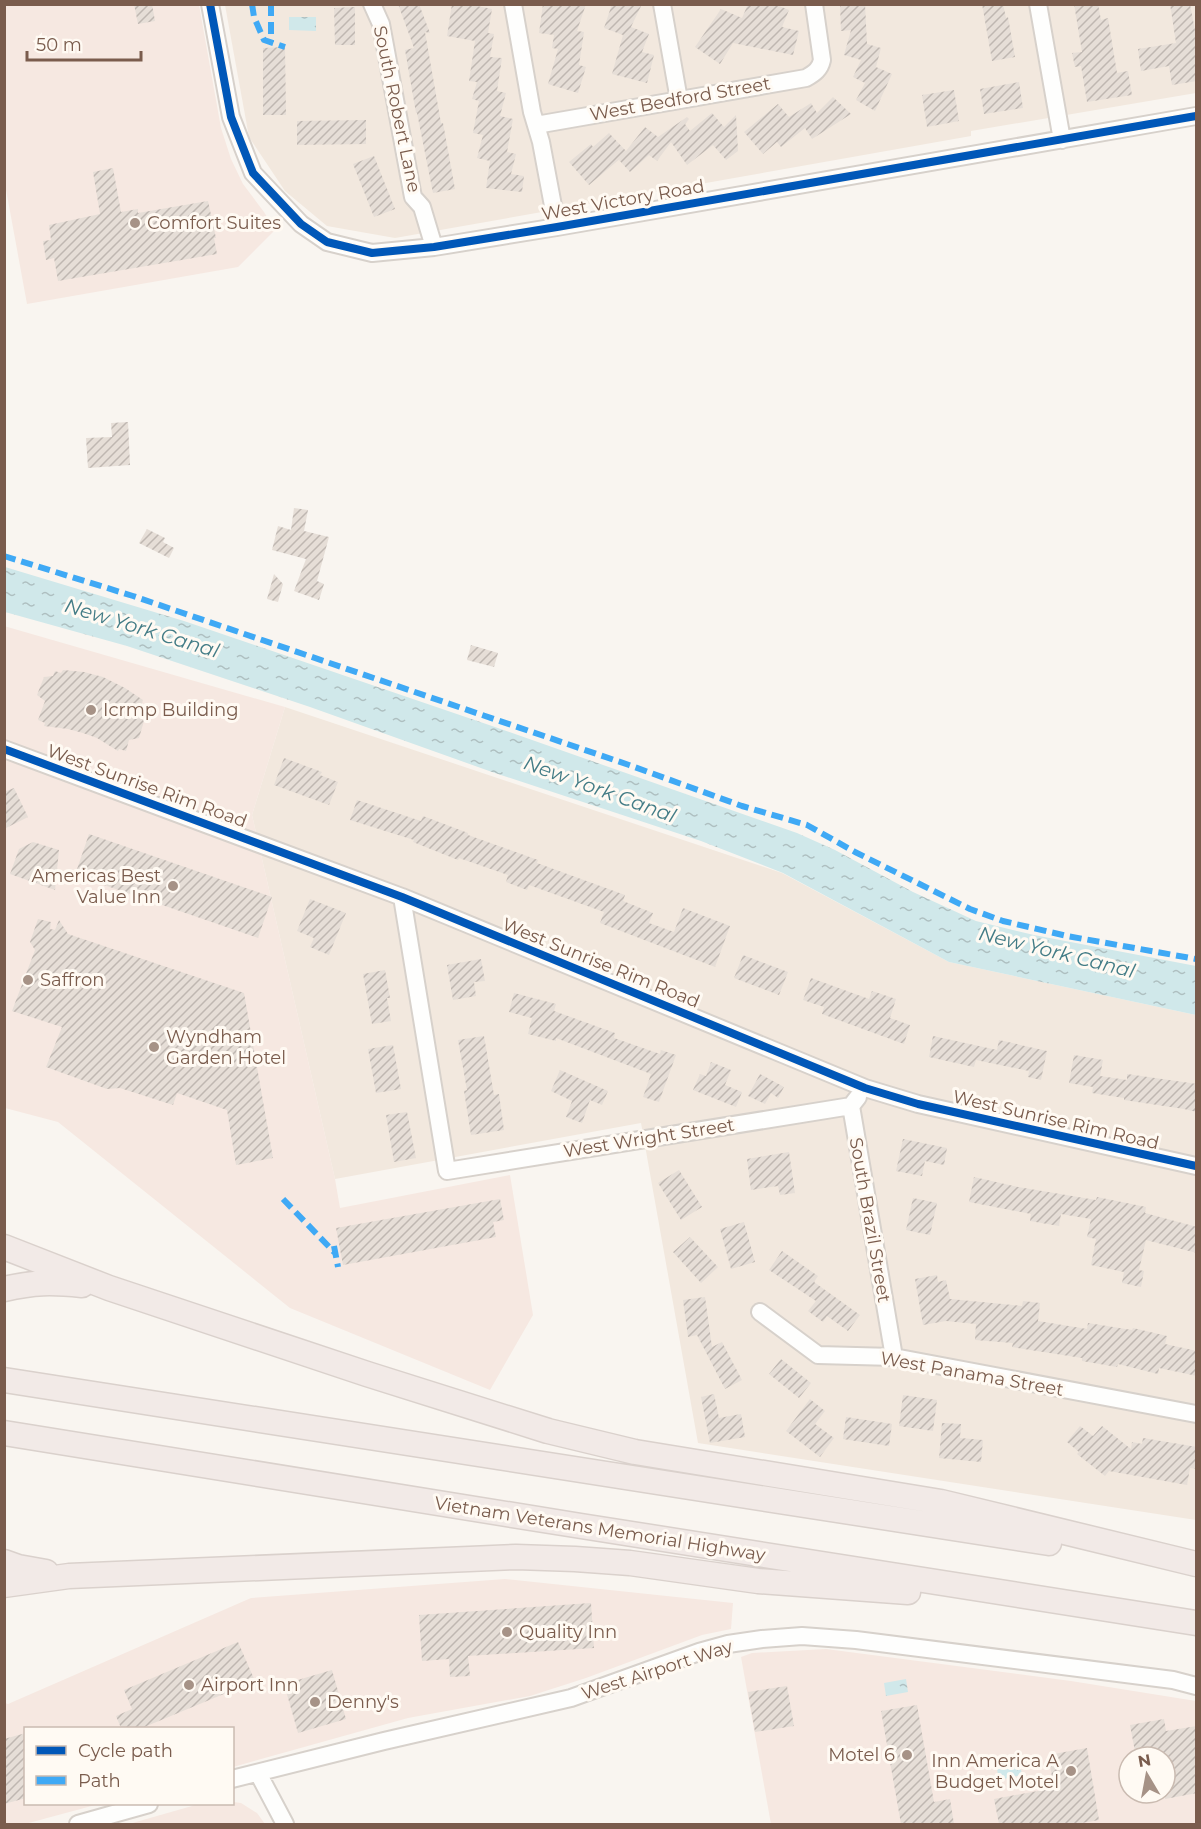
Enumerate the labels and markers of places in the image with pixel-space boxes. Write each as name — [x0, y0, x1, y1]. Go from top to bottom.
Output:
place label: Comfort Suites — [147, 212, 281, 234]
marker: Comfort Suites — [128, 216, 142, 230]
place label: Icrmp Building — [103, 699, 239, 721]
marker: Icrmp Building — [84, 703, 98, 717]
place label: Americas Best Value Inn — [31, 865, 161, 908]
marker: Americas Best Value Inn — [166, 879, 180, 893]
place label: Saffron — [40, 969, 104, 991]
marker: Saffron — [21, 973, 35, 987]
place label: Wyndham Garden Hotel — [166, 1026, 286, 1069]
marker: Wyndham Garden Hotel — [147, 1040, 161, 1054]
place label: Quality Inn — [519, 1621, 617, 1643]
marker: Quality Inn — [500, 1625, 514, 1639]
place label: Airport Inn — [201, 1674, 299, 1696]
marker: Airport Inn — [182, 1678, 196, 1692]
place label: Denny's — [327, 1691, 399, 1713]
marker: Denny's — [308, 1695, 322, 1709]
place label: Motel 6 — [828, 1744, 895, 1766]
marker: Motel 6 — [900, 1748, 914, 1762]
place label: Inn America A Budget Motel — [931, 1750, 1059, 1793]
marker: Inn America A Budget Motel — [1064, 1764, 1078, 1778]

